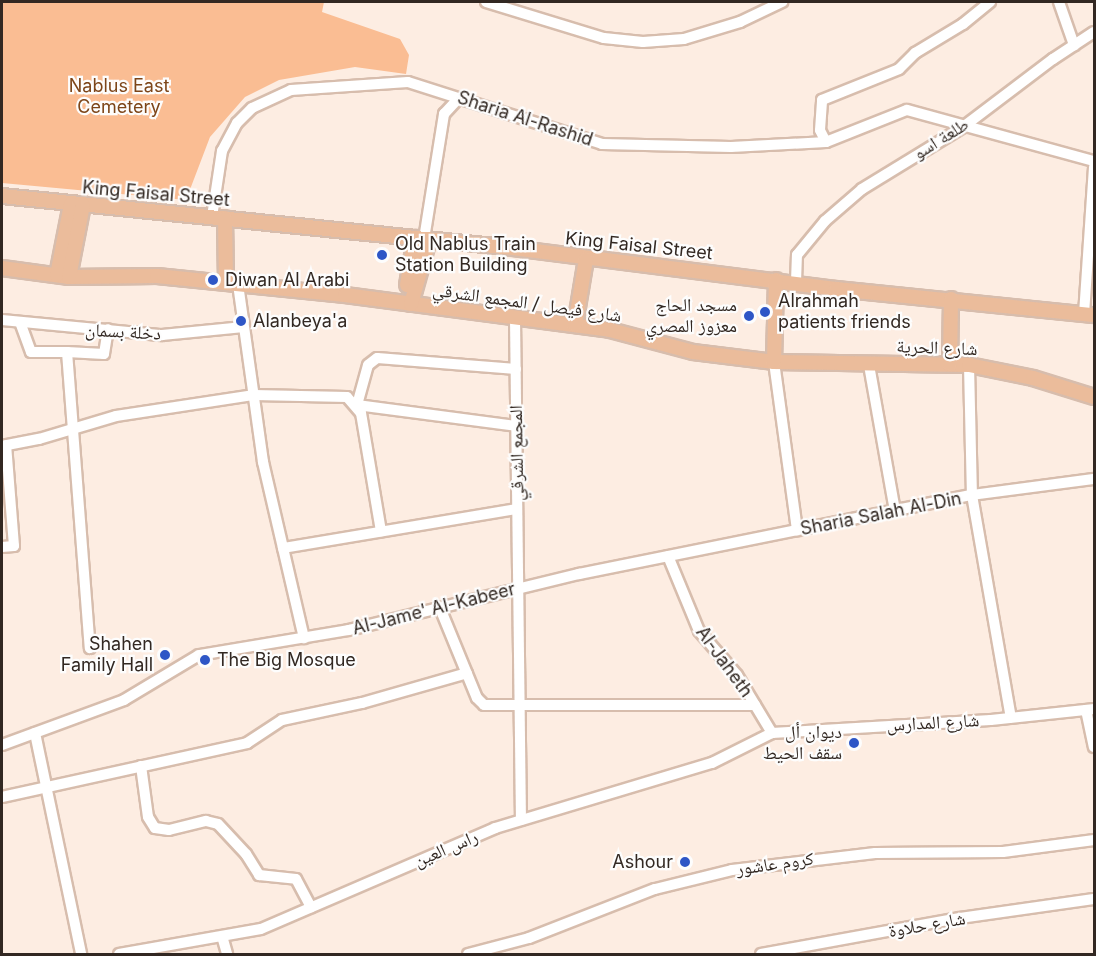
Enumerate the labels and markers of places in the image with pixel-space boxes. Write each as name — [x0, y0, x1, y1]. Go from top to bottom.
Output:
place label: Old Nablus Train Station Building — [395, 234, 536, 276]
marker: Old Nablus Train Station Building — [373, 246, 391, 264]
place label: Diwan Al Arabi — [225, 269, 349, 291]
marker: Diwan Al Arabi — [206, 273, 220, 287]
place label: Alrahmah patients friends — [778, 291, 911, 334]
place label: مسجد الحاج معزوز المصري — [646, 295, 737, 338]
marker: Alrahmah patients friends — [756, 303, 774, 321]
marker: مسجد الحاج معزوز المصري — [742, 309, 756, 323]
place label: Alanbeya'a — [253, 310, 347, 332]
marker: Alanbeya'a — [234, 314, 248, 328]
place label: Shahen Family Hall — [61, 634, 153, 676]
marker: Shahen Family Hall — [158, 648, 172, 662]
place label: The Big Mosque — [217, 649, 356, 671]
marker: The Big Mosque — [198, 653, 212, 667]
place label: ديوان أل سقف الحيط — [763, 722, 842, 764]
marker: ديوان أل سقف الحيط — [847, 736, 861, 750]
place label: Ashour — [612, 851, 673, 873]
marker: Ashour — [678, 855, 692, 869]

